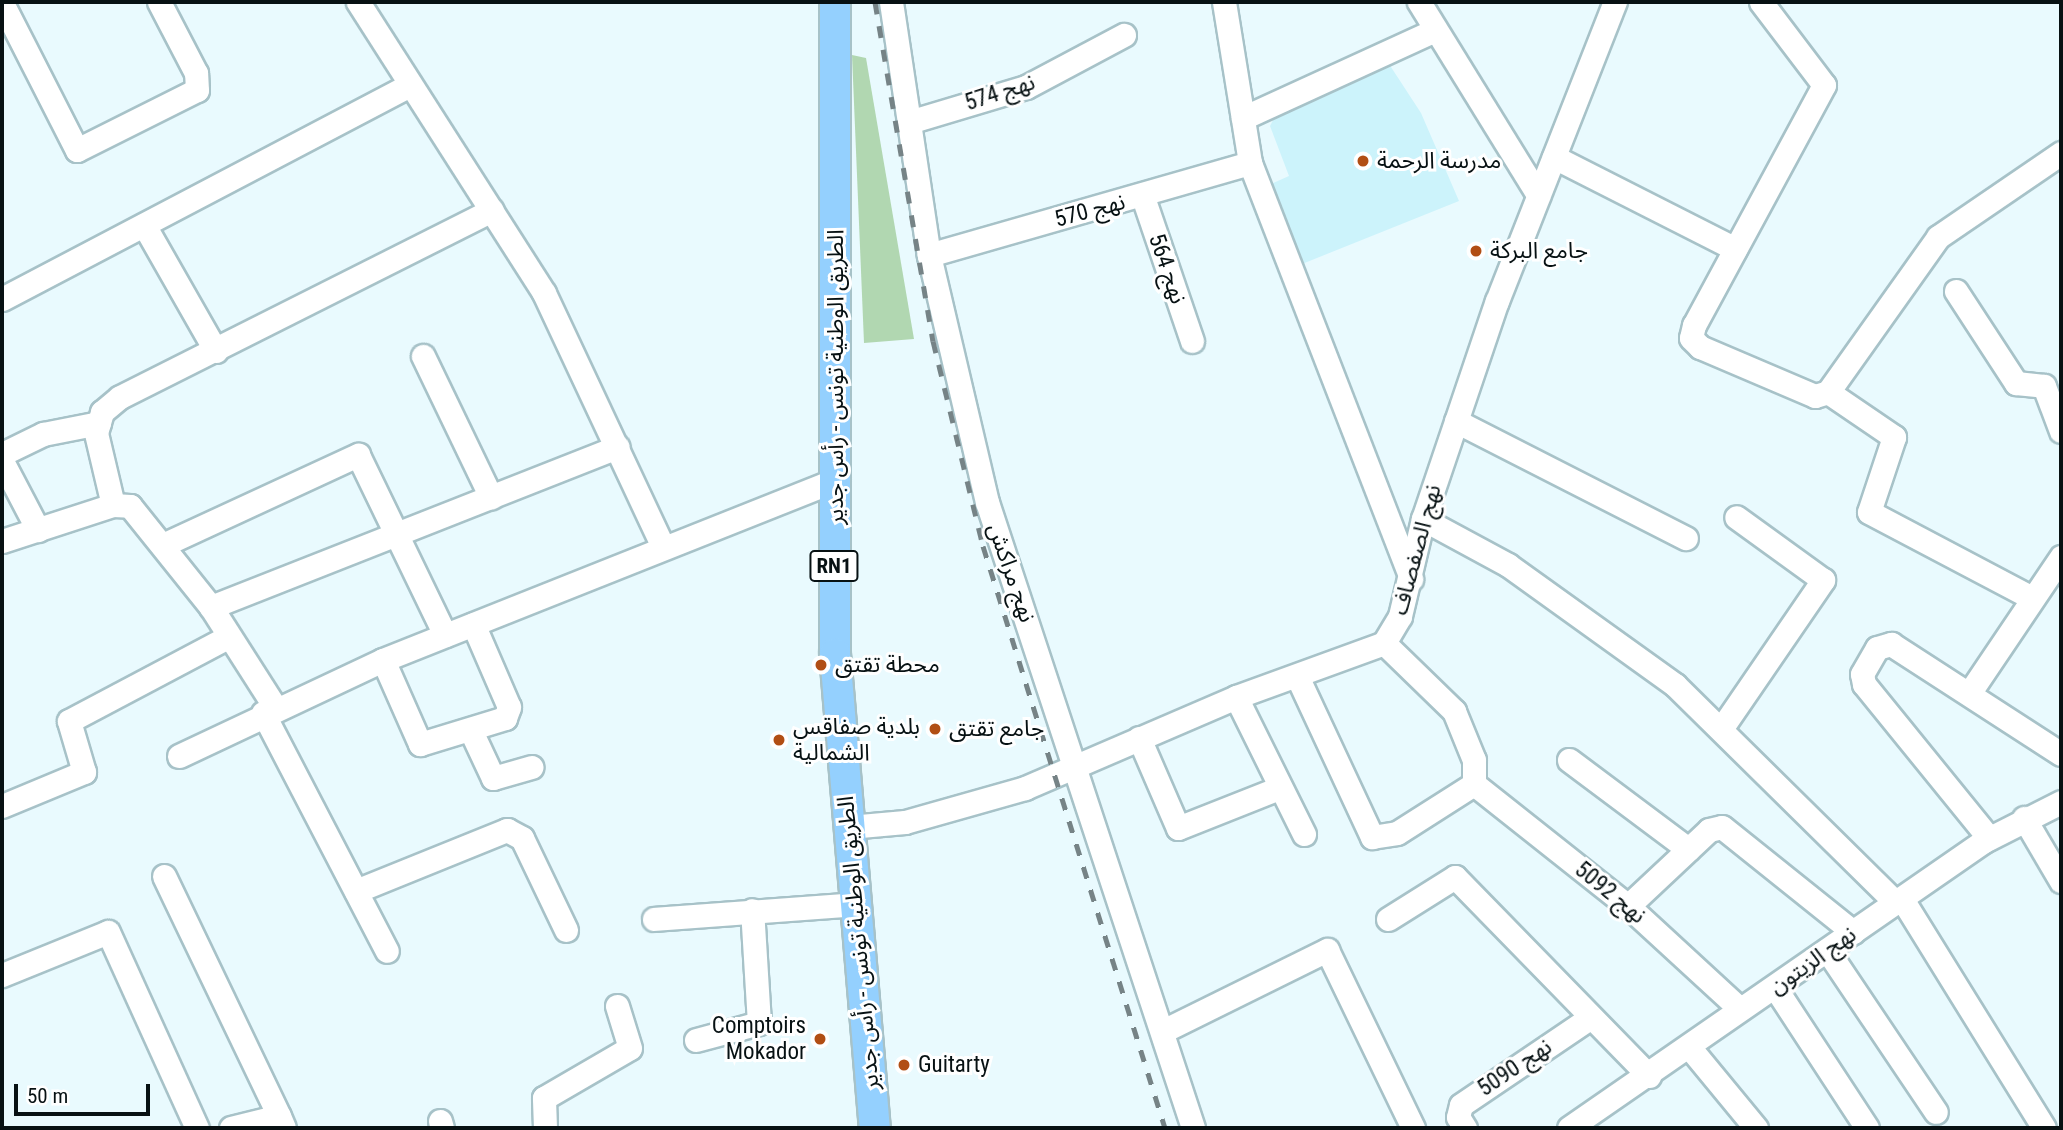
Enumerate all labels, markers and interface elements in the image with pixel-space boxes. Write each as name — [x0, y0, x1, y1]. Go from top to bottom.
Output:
street label: نهج 574 — [961, 69, 1039, 117]
place label: مدرسة الرحمة — [1377, 147, 1501, 175]
marker: مدرسة الرحمة — [1355, 153, 1371, 169]
street label: نهج 570 — [1052, 188, 1128, 234]
street label: الطريق الوطنية تونس - رأس جدير — [822, 229, 850, 525]
street label: نهج 564 — [1142, 230, 1192, 308]
place label: جامع البركة — [1490, 237, 1588, 265]
marker: جامع البركة — [1468, 243, 1484, 259]
street label: نهج الصفصاف — [1386, 482, 1448, 618]
street label: نهج مراكش — [981, 520, 1041, 626]
road number: RN1 — [808, 548, 860, 584]
place label: محطة تقتق — [835, 651, 940, 679]
marker: محطة تقتق — [813, 657, 829, 673]
place label: بلدية صفاقس الشمالية — [793, 713, 920, 767]
place label: جامع تقتق — [949, 715, 1044, 743]
marker: جامع تقتق — [927, 721, 943, 737]
marker: بلدية صفاقس الشمالية — [771, 732, 787, 748]
street label: الطريق الوطنية تونس - رأس جدير — [832, 795, 886, 1091]
street label: نهج 5092 — [1569, 856, 1651, 930]
street label: نهج الزيتون — [1764, 921, 1862, 1001]
place label: Comptoirs Mokador — [712, 1012, 806, 1066]
marker: Comptoirs Mokador — [812, 1031, 828, 1047]
street label: نهج 5090 — [1473, 1033, 1557, 1103]
place label: Guitarty — [918, 1051, 990, 1079]
marker: Guitarty — [896, 1057, 912, 1073]
scale bar — [18, 1070, 154, 1114]
text: 50 m — [27, 1084, 68, 1108]

